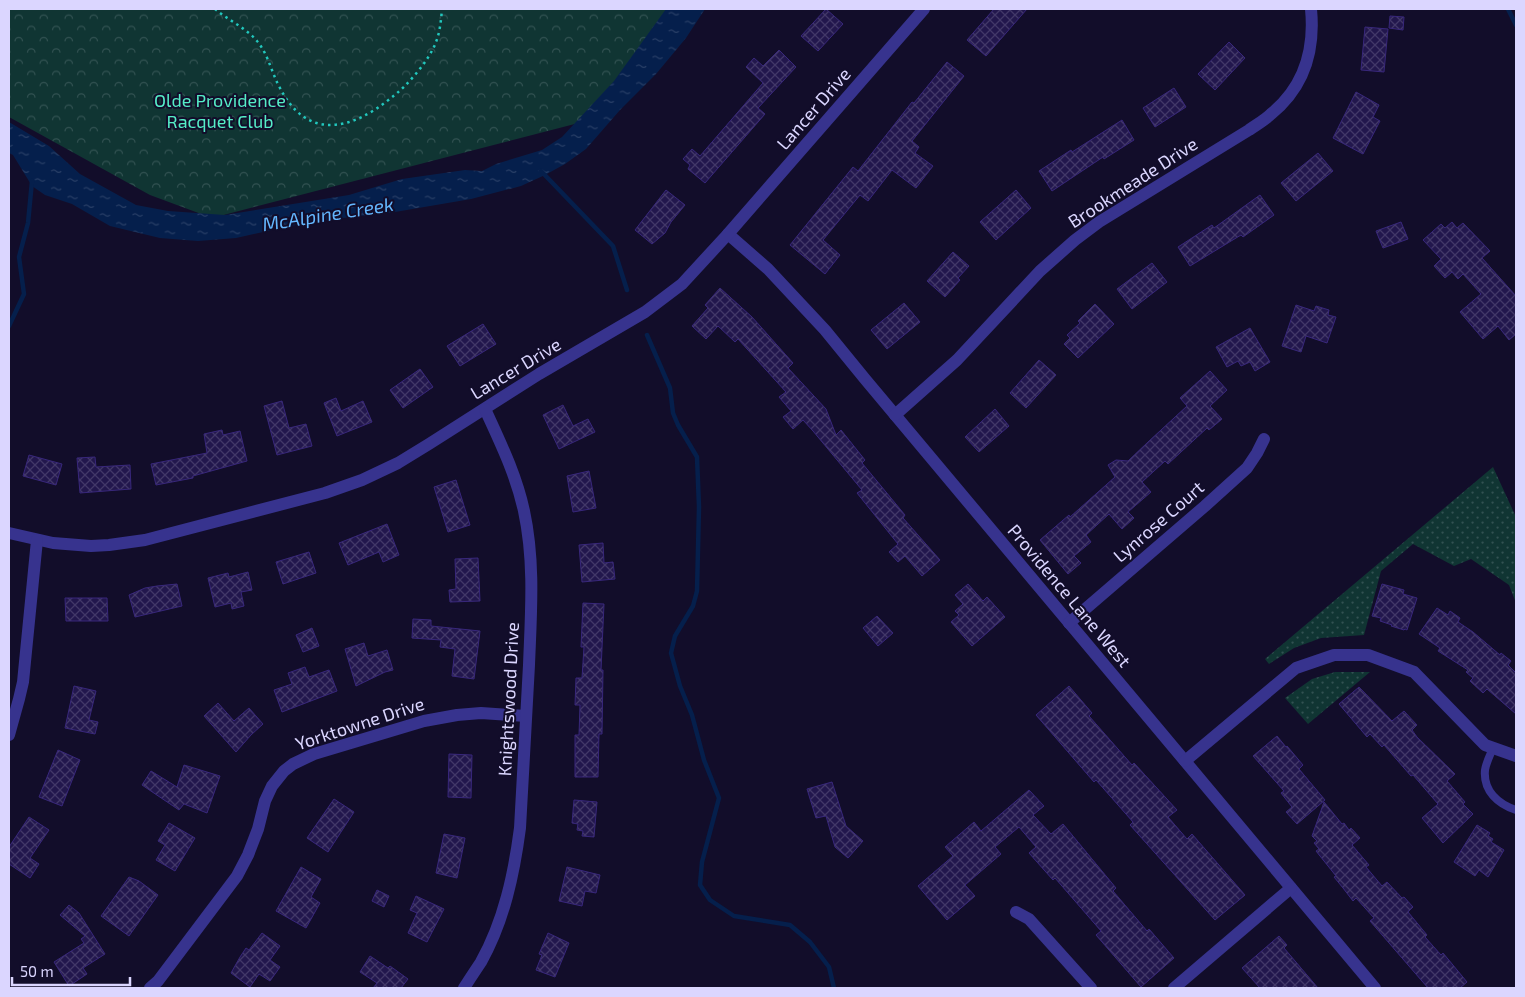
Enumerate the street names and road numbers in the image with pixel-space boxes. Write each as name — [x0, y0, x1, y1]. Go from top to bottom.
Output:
street label: Lancer Drive — [772, 63, 855, 154]
street label: Brookmeade Drive — [1064, 132, 1201, 232]
street label: Lancer Drive — [466, 333, 565, 404]
street label: Lynrose Court — [1109, 476, 1208, 567]
street label: Providence Lane West — [1004, 519, 1136, 671]
street label: Knightswood Drive — [493, 621, 523, 777]
street label: Yorktowne Drive — [292, 692, 427, 754]

